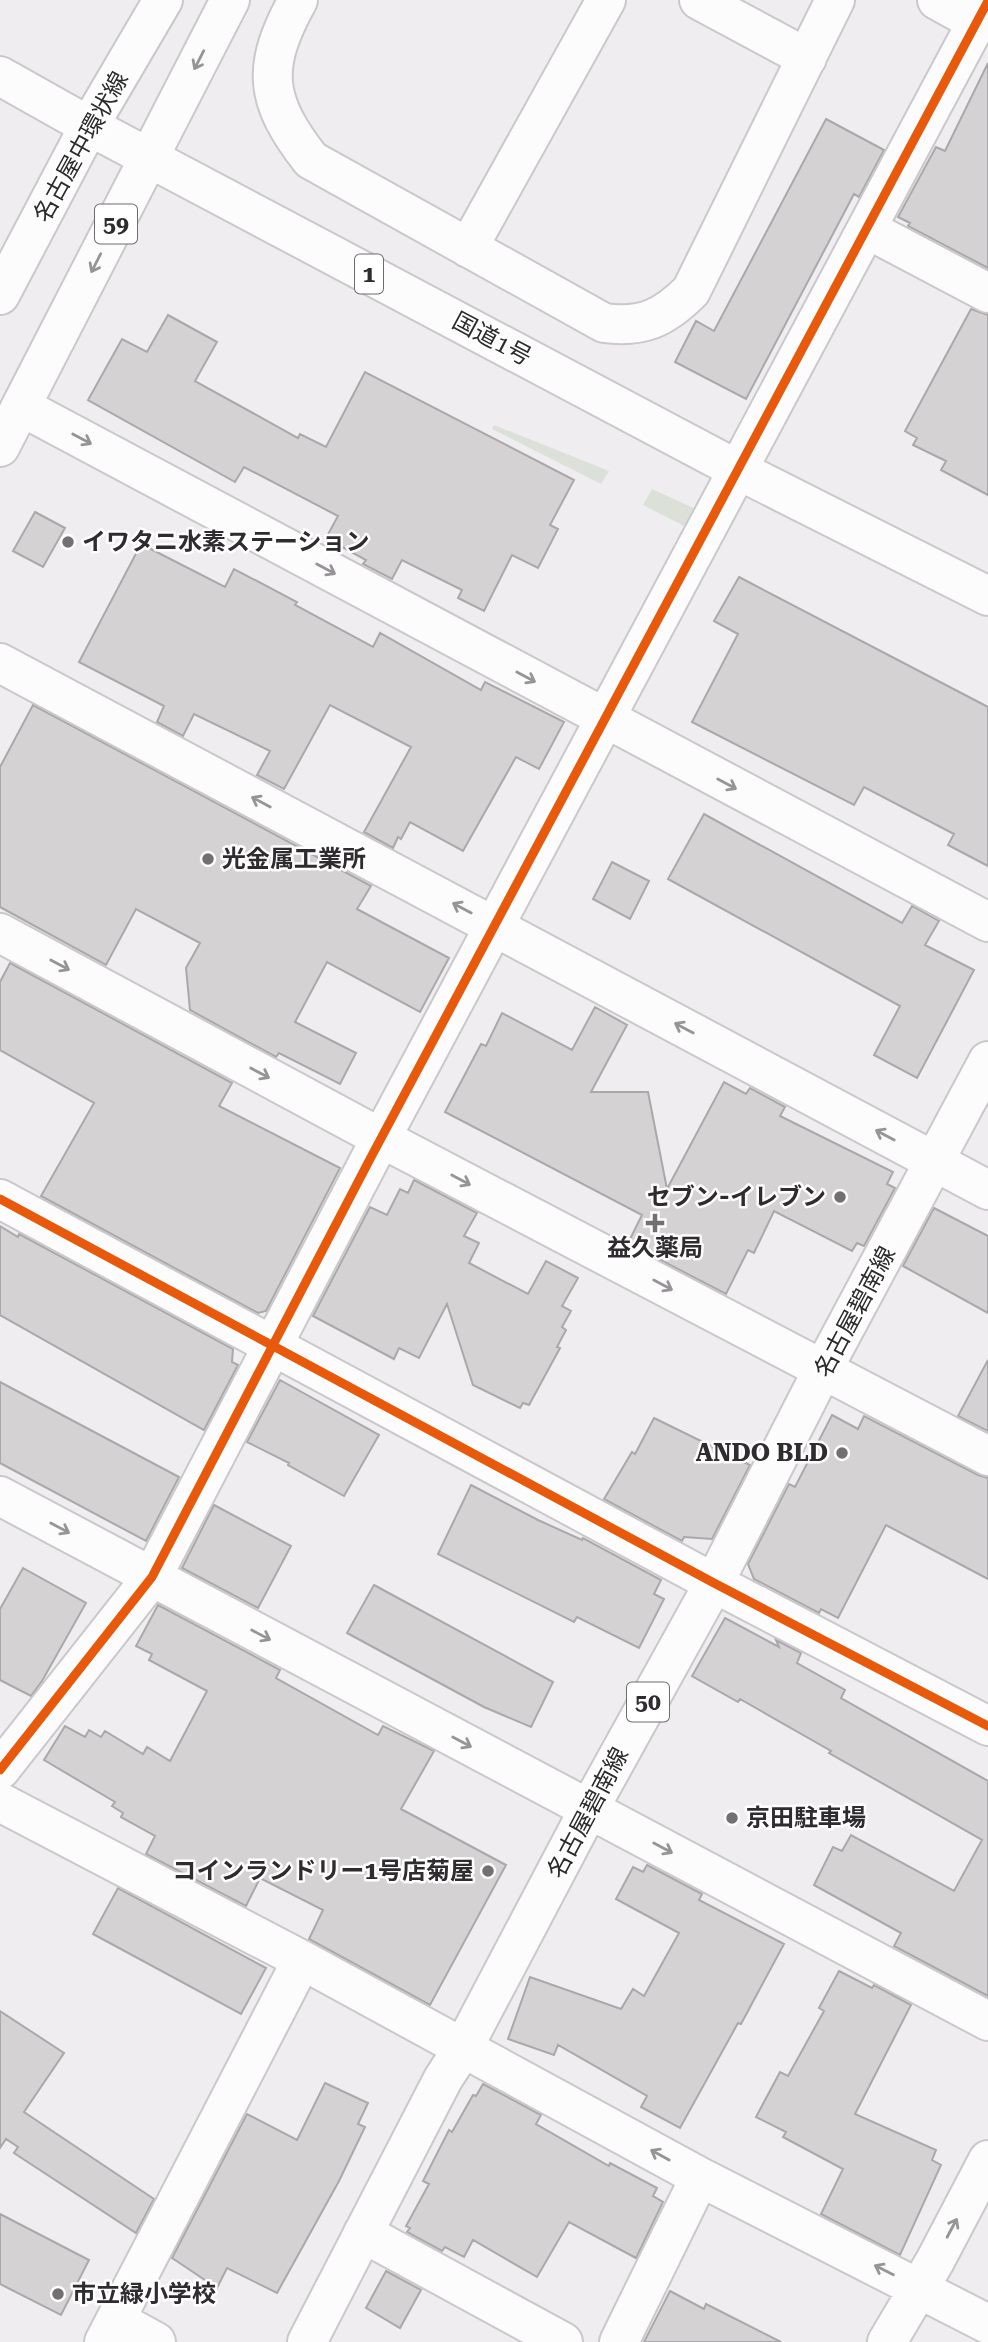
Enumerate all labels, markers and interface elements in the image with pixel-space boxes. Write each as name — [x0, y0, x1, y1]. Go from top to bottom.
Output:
one-way arrow — [191, 50, 205, 70]
street label: 名古屋中環状線 — [28, 67, 134, 227]
road number: 59 — [95, 204, 137, 244]
one-way arrow — [89, 253, 103, 273]
road number: 1 — [355, 255, 383, 294]
street label: 国道1号 — [448, 307, 536, 371]
one-way arrow — [71, 432, 92, 446]
place label: イワタニ水素ステーション — [82, 528, 370, 556]
marker: イワタニ水素ステーション — [60, 534, 76, 550]
one-way arrow — [315, 563, 336, 576]
one-way arrow — [516, 670, 536, 684]
one-way arrow — [716, 777, 737, 791]
one-way arrow — [251, 794, 272, 808]
place label: 光金属工業所 — [222, 845, 366, 873]
marker: 光金属工業所 — [200, 851, 216, 867]
one-way arrow — [452, 901, 473, 915]
one-way arrow — [49, 959, 70, 973]
one-way arrow — [674, 1020, 695, 1034]
one-way arrow — [250, 1066, 270, 1080]
one-way arrow — [875, 1128, 895, 1142]
one-way arrow — [450, 1174, 471, 1187]
place label: セブン-イレブン — [647, 1183, 826, 1211]
marker: セブン-イレブン — [832, 1189, 848, 1205]
marker: 益久薬局 — [647, 1215, 663, 1231]
place label: 益久薬局 — [607, 1234, 703, 1262]
street label: 名古屋碧南線 — [809, 1242, 901, 1382]
one-way arrow — [652, 1279, 673, 1293]
place label: ANDO BLD — [696, 1439, 828, 1467]
marker: ANDO BLD — [834, 1445, 850, 1461]
one-way arrow — [49, 1522, 70, 1535]
one-way arrow — [250, 1629, 271, 1642]
road number: 50 — [627, 1682, 669, 1722]
one-way arrow — [451, 1735, 472, 1749]
street label: 名古屋碧南線 — [542, 1743, 634, 1883]
place label: 京田駐車場 — [746, 1804, 866, 1832]
marker: 京田駐車場 — [724, 1810, 740, 1826]
one-way arrow — [652, 1842, 673, 1855]
place label: コインランドリー1号店菊屋 — [173, 1857, 474, 1885]
marker: コインランドリー1号店菊屋 — [480, 1863, 496, 1879]
one-way arrow — [650, 2148, 671, 2161]
one-way arrow — [945, 2219, 959, 2239]
one-way arrow — [874, 2263, 895, 2277]
place label: 市立緑小学校 — [72, 2280, 216, 2308]
marker: 市立緑小学校 — [50, 2286, 66, 2302]

